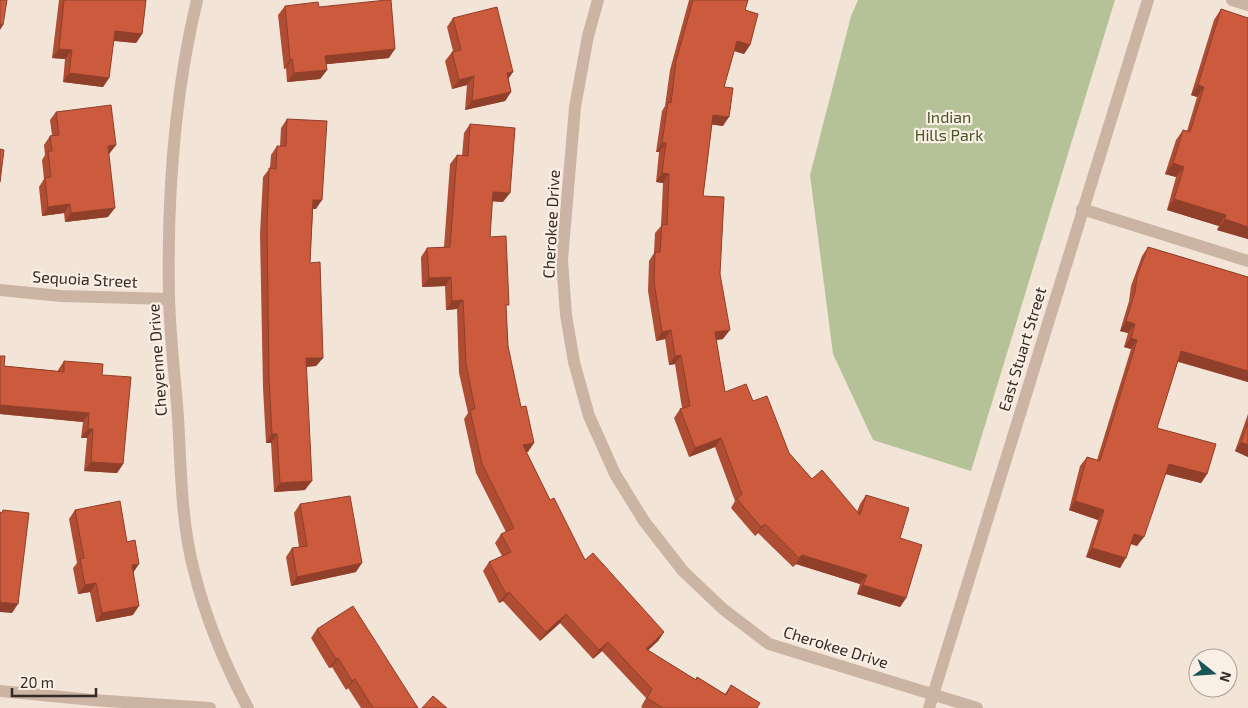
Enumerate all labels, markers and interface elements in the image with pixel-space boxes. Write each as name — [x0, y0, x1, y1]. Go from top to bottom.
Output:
park label: Indian Hills Park — [915, 107, 983, 144]
street label: Cherokee Drive — [538, 169, 563, 279]
street label: Sequoia Street — [32, 266, 138, 291]
street label: East Stuart Street — [994, 284, 1049, 413]
street label: Cheyenne Drive — [143, 303, 170, 417]
street label: Cherokee Drive — [781, 622, 891, 672]
north arrow — [1188, 648, 1238, 698]
scale bar — [12, 666, 96, 698]
text: N — [1216, 670, 1236, 684]
text: 20 m — [20, 673, 54, 691]

